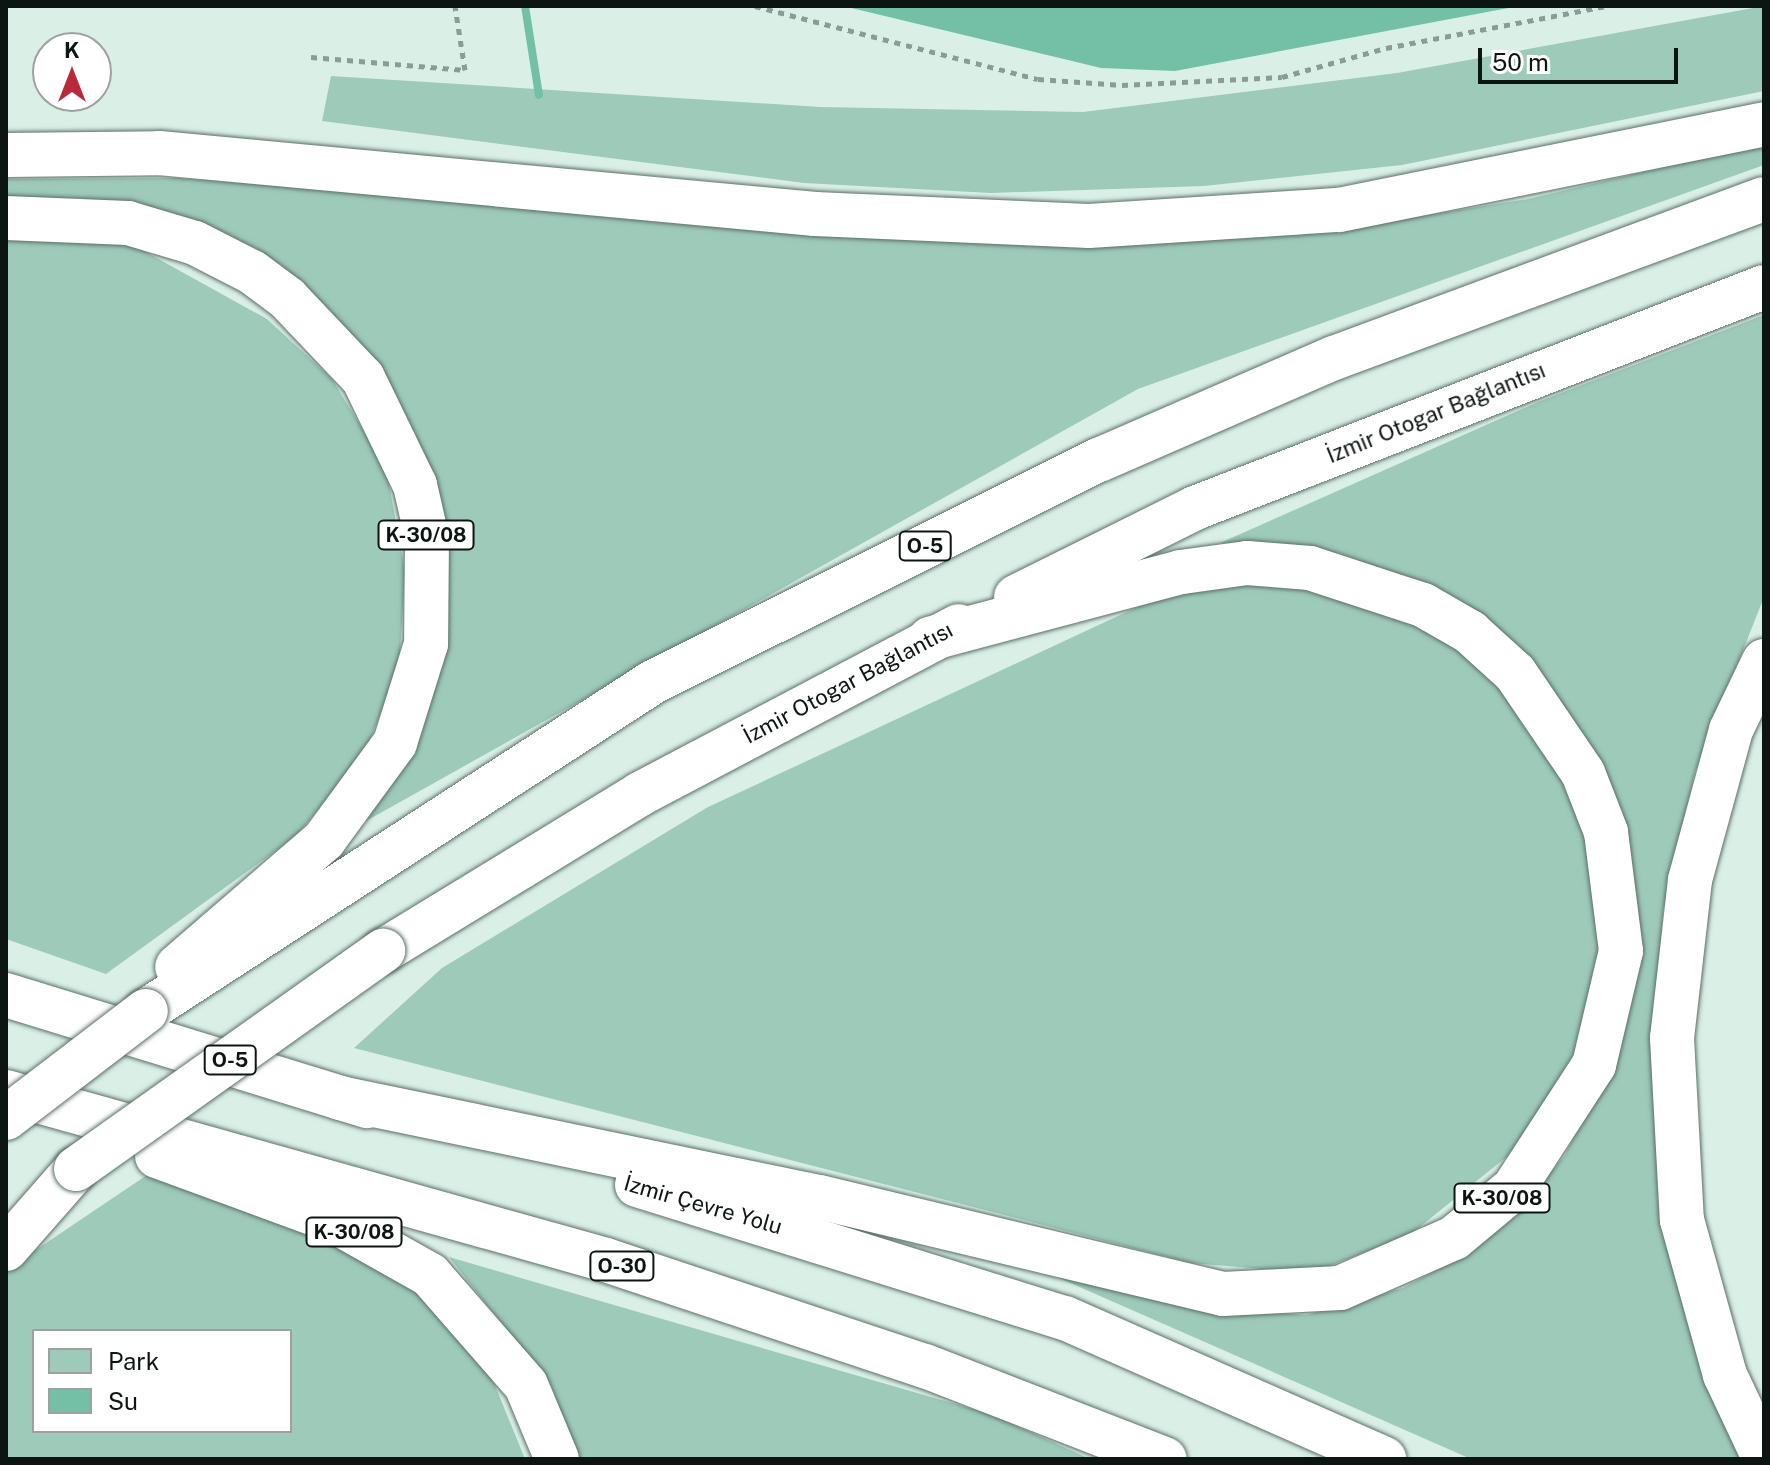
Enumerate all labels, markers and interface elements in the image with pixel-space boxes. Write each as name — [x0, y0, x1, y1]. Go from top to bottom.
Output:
north arrow — [32, 32, 112, 112]
scale bar — [1482, 32, 1682, 82]
text: K — [64, 37, 80, 63]
text: 50 m — [1492, 48, 1549, 76]
street label: İzmir Otogar Bağlantısı — [1323, 357, 1549, 469]
road number: K-30/08 — [376, 519, 476, 551]
road number: O-5 — [897, 530, 953, 562]
street label: İzmir Otogar Bağlantısı — [739, 617, 957, 749]
road number: O-5 — [202, 1044, 258, 1076]
street label: İzmir Çevre Yolu — [621, 1170, 785, 1240]
road number: K-30/08 — [1452, 1182, 1552, 1214]
road number: K-30/08 — [304, 1216, 404, 1248]
road number: O-30 — [588, 1250, 656, 1282]
legend — [32, 1329, 292, 1433]
text: Park — [108, 1347, 159, 1375]
text: Su — [108, 1387, 138, 1415]

